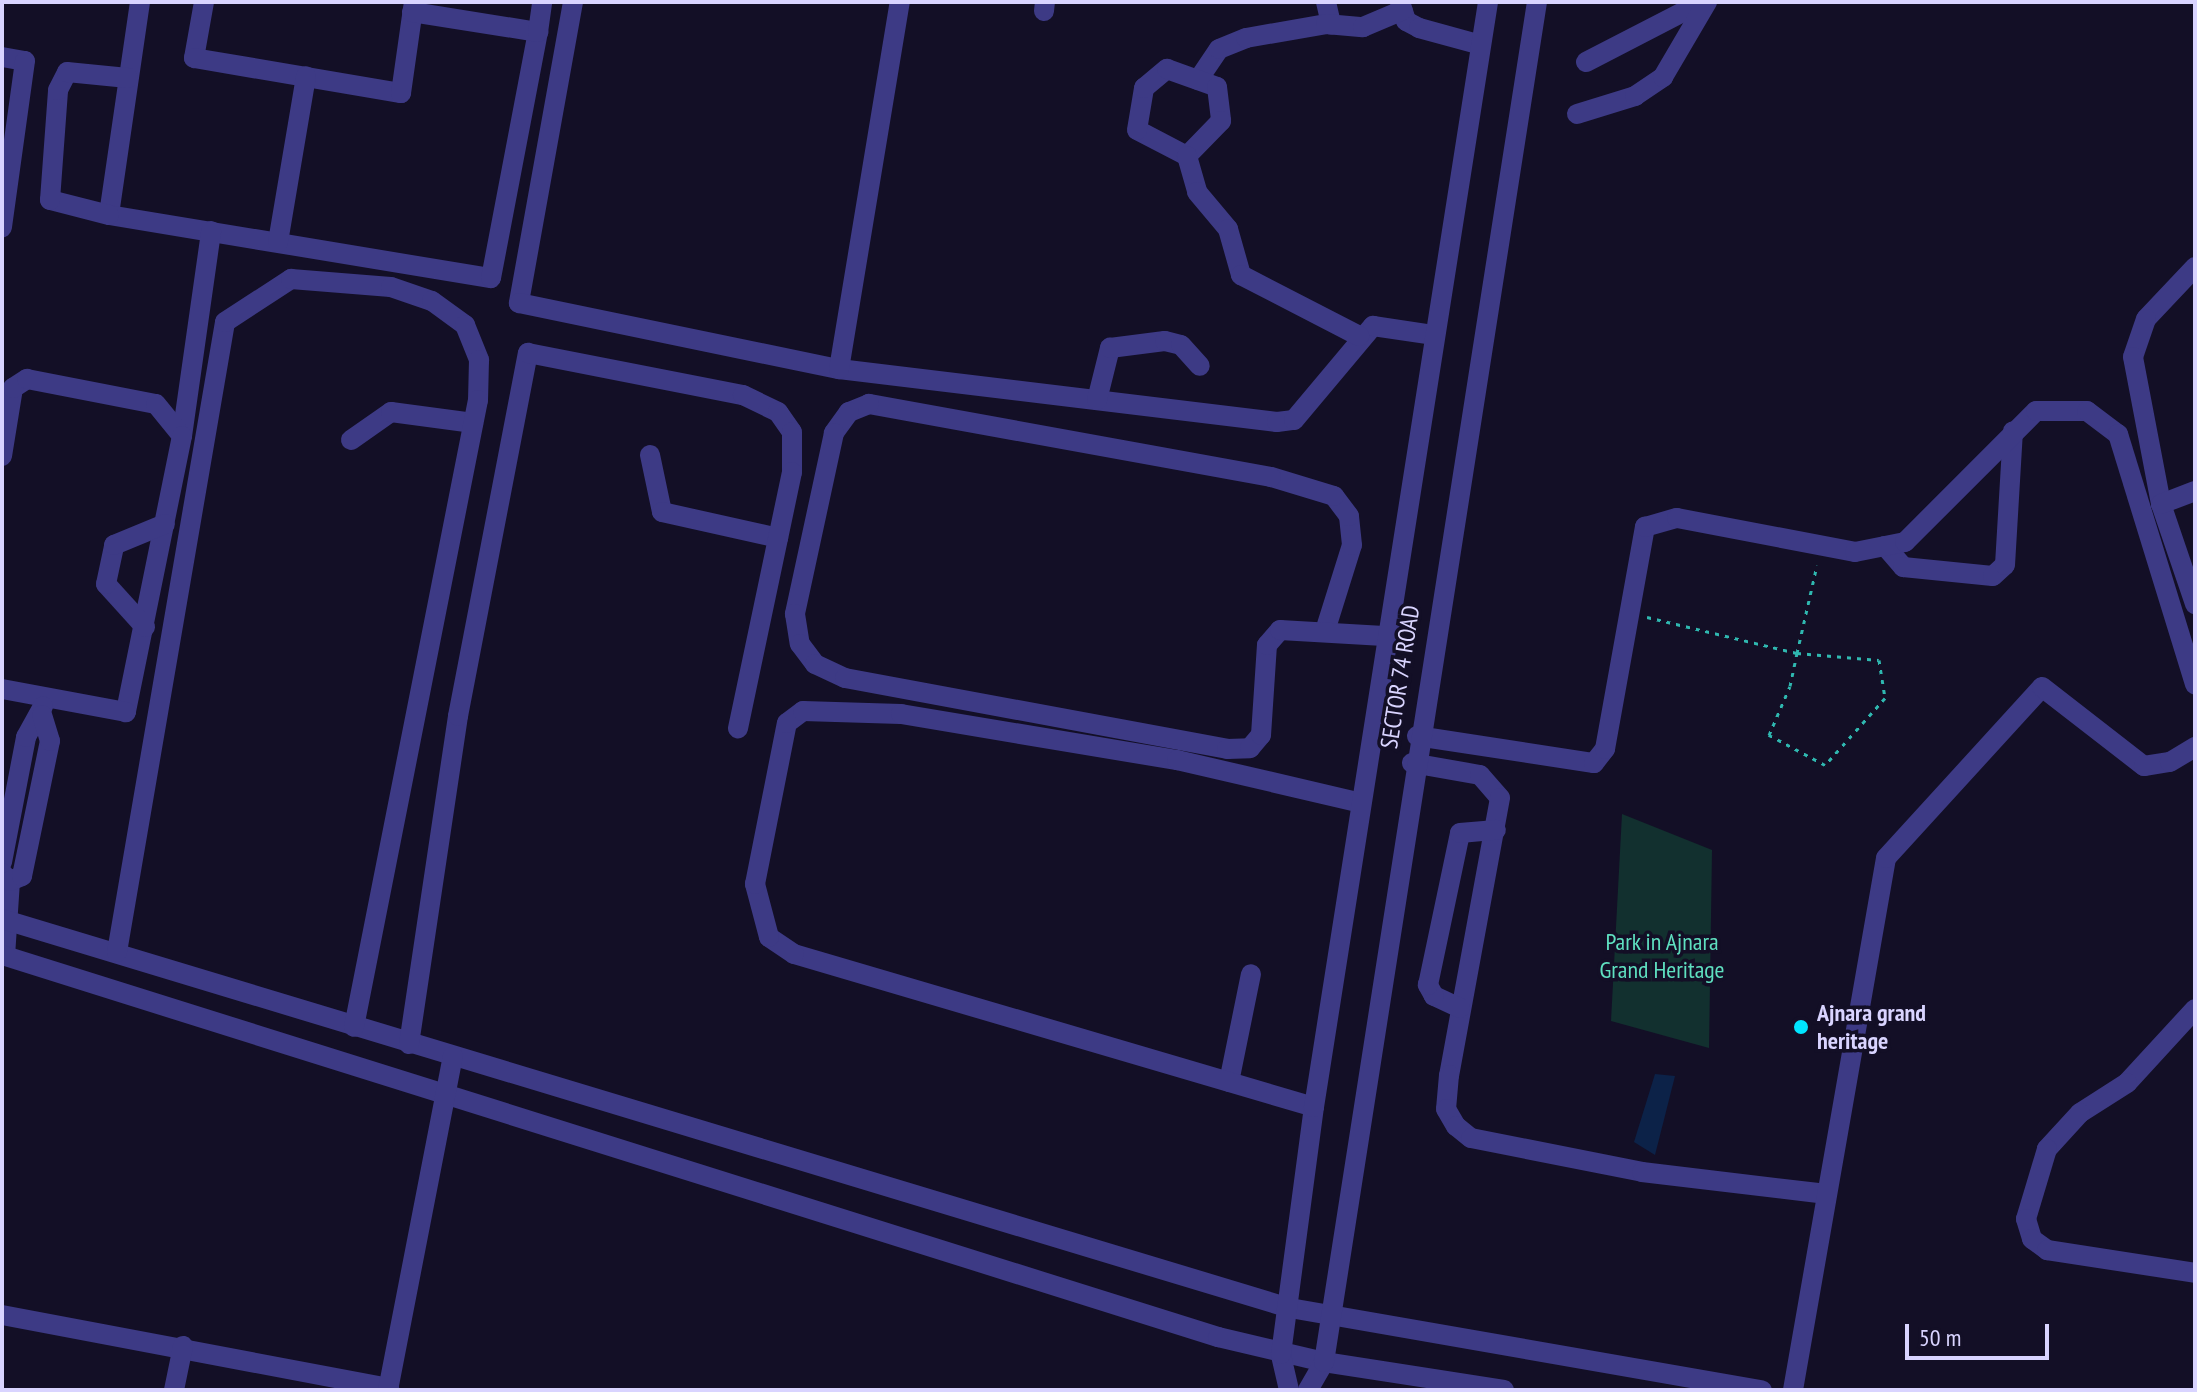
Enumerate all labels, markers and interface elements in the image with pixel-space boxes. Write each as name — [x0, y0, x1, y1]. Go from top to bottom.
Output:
street label: SECTOR 74 ROAD — [1374, 603, 1426, 751]
park label: Park in Ajnara Grand Heritage — [1599, 928, 1725, 984]
place label: Ajnara grand heritage — [1817, 999, 1926, 1055]
marker: Ajnara grand heritage — [1792, 1018, 1810, 1036]
scale bar — [1909, 1308, 2053, 1358]
text: 50 m — [1919, 1322, 1961, 1353]

